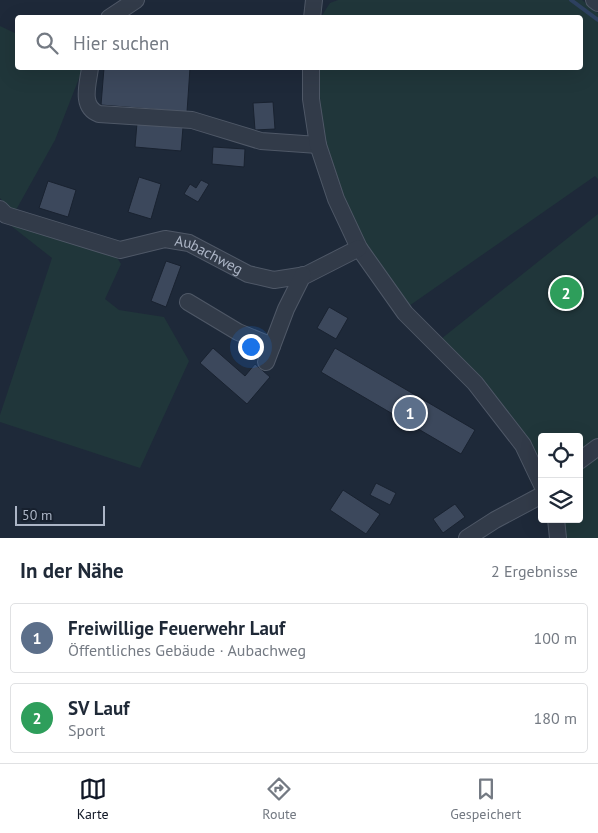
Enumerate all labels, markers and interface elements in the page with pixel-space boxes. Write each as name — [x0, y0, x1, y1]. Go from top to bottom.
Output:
search box — [15, 15, 583, 70]
icon: search — [33, 29, 61, 57]
text: Hier suchen — [73, 31, 169, 55]
street label: Aubachweg — [173, 231, 246, 279]
pin: 2 — [550, 274, 582, 312]
your location — [238, 334, 264, 360]
pin: 1 — [394, 394, 426, 432]
map controls — [538, 433, 583, 523]
button: locate — [538, 433, 583, 478]
button: layers — [538, 478, 583, 523]
scale bar — [15, 503, 105, 526]
text: 50 m — [22, 506, 52, 524]
text: In der Nähe — [20, 557, 124, 584]
text: 2 Ergebnisse — [491, 561, 578, 581]
text: Freiwillige Feuerwehr Lauf — [68, 616, 285, 640]
text: 1 — [32, 628, 42, 648]
text: 100 m — [534, 628, 577, 648]
text: Öffentliches Gebäude · Aubachweg — [68, 640, 306, 660]
text: SV Lauf — [68, 696, 129, 720]
text: 2 — [32, 708, 42, 728]
text: 180 m — [534, 708, 577, 728]
text: Sport — [68, 720, 105, 740]
tab: Karte — [77, 775, 109, 823]
tab: Route — [262, 775, 297, 823]
tab: Gespeichert — [450, 775, 521, 823]

